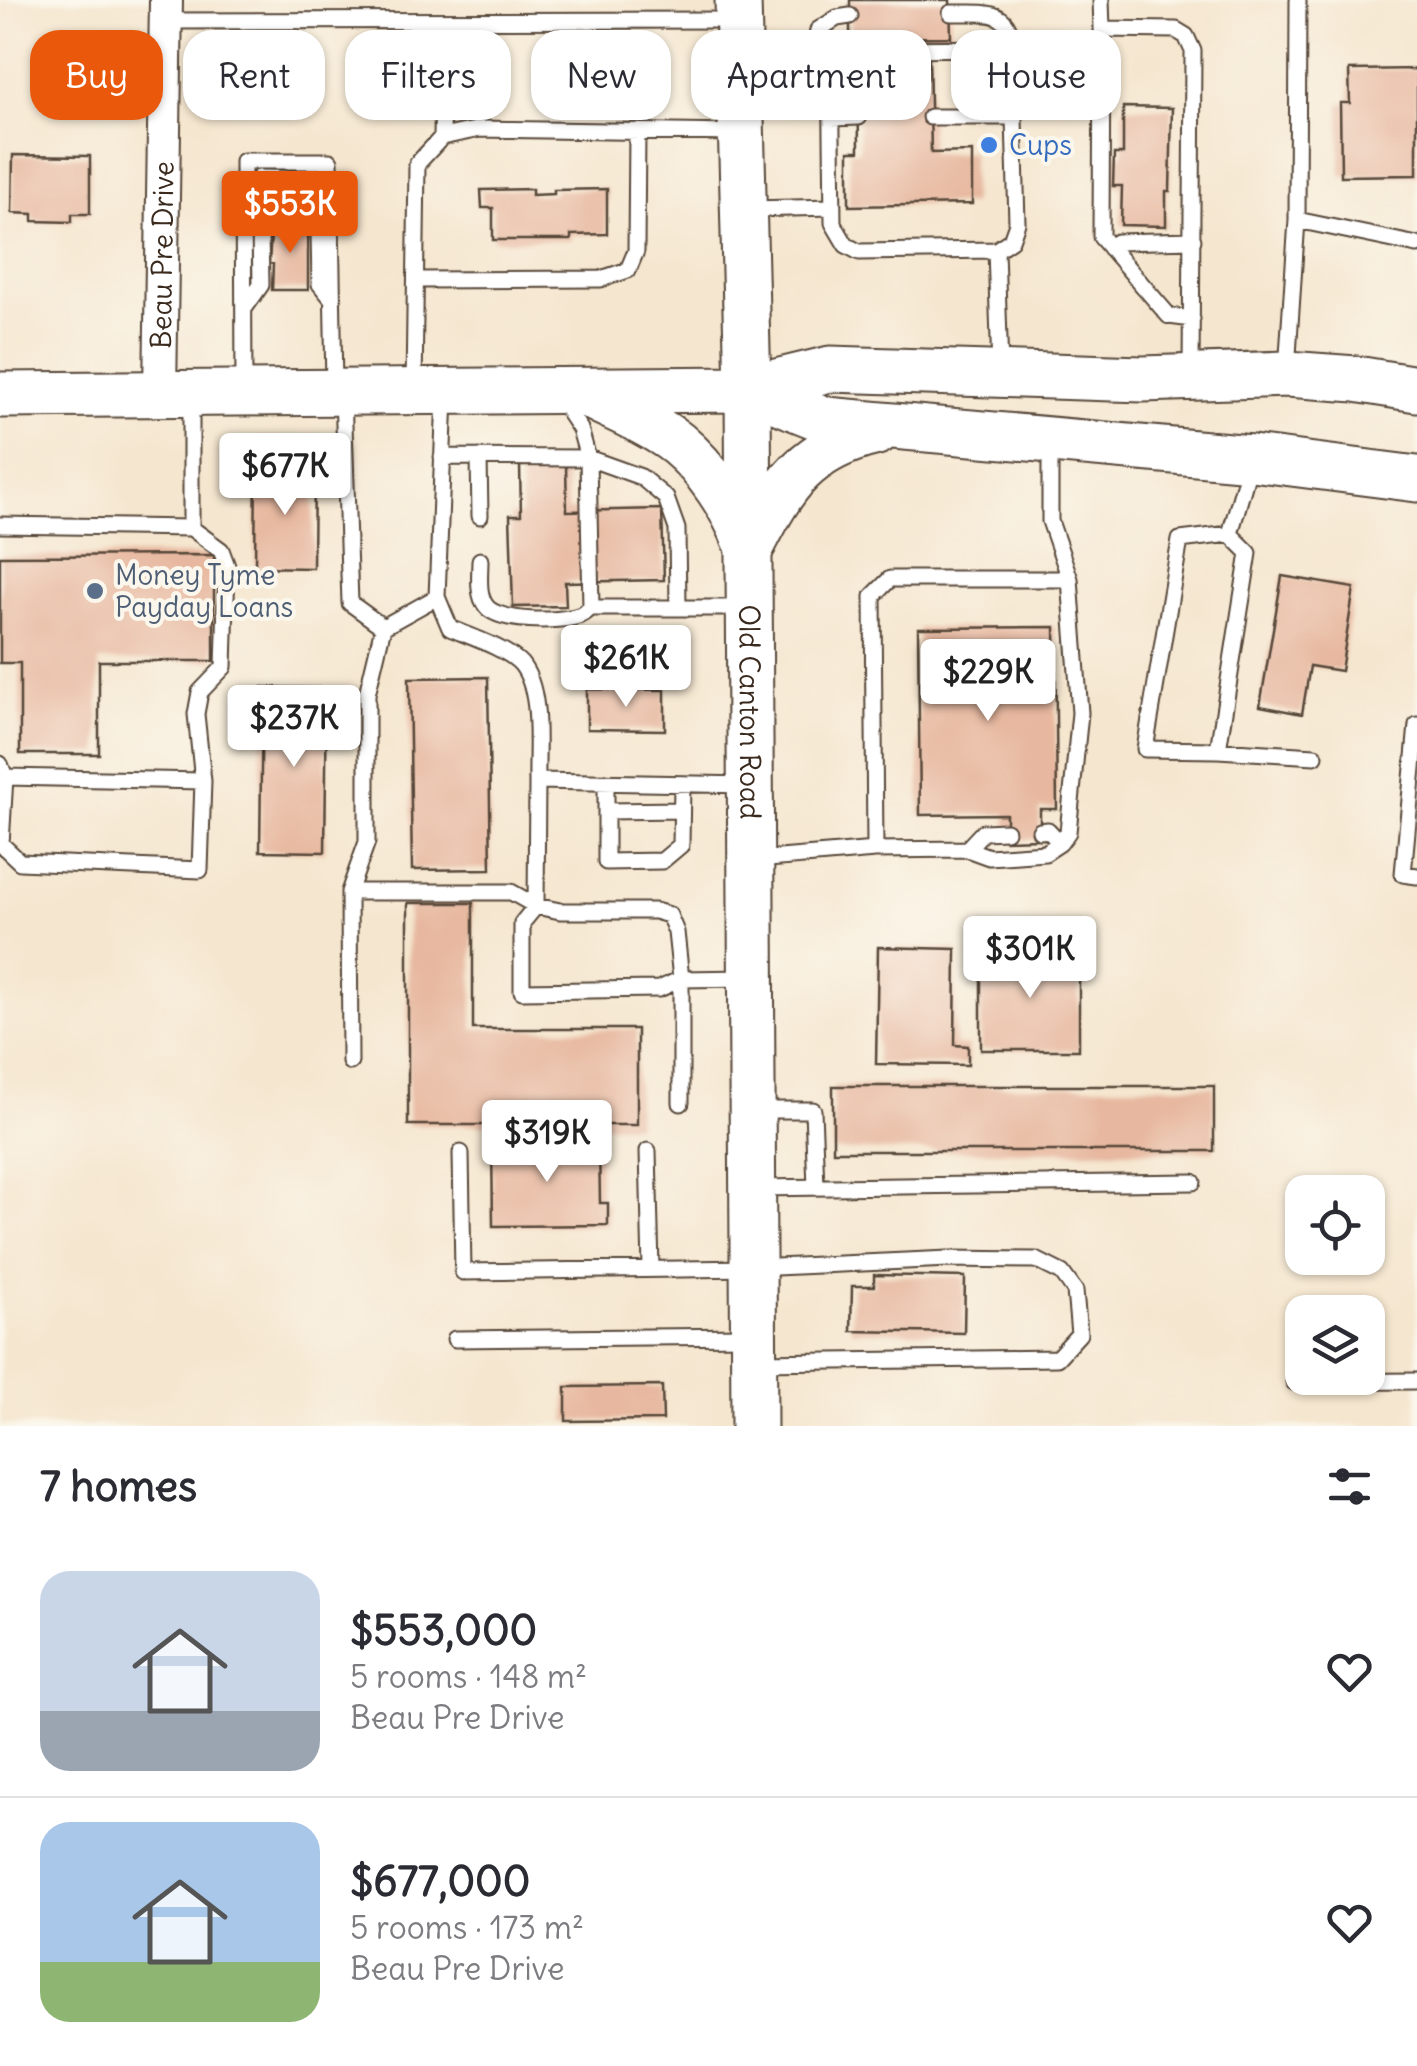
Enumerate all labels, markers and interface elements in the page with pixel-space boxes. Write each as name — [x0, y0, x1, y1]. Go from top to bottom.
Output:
chip: Buy — [30, 30, 163, 120]
chip: Rent — [183, 30, 325, 120]
chip: Filters — [345, 30, 511, 120]
chip: New — [531, 30, 671, 120]
chip: Apartment — [691, 30, 931, 120]
chip: House — [951, 30, 1121, 120]
place label: Cups — [1009, 127, 1072, 163]
marker: Cups — [978, 134, 1000, 156]
street label: Beau Pre Drive — [143, 161, 182, 349]
pin: $553K — [220, 171, 360, 256]
text: $553K — [244, 183, 336, 224]
pin: $677K — [215, 433, 355, 518]
text: $677K — [241, 445, 329, 486]
place label: Money Tyme Payday Loans — [115, 557, 293, 625]
marker: Money Tyme Payday Loans — [84, 580, 106, 602]
street label: Old Canton Road — [731, 604, 768, 819]
pin: $261K — [556, 625, 696, 710]
text: $261K — [583, 637, 669, 678]
pin: $229K — [918, 639, 1058, 724]
text: $229K — [943, 651, 1033, 692]
pin: $237K — [224, 685, 364, 770]
text: $237K — [250, 697, 338, 738]
pin: $301K — [960, 916, 1100, 1001]
text: $301K — [985, 928, 1075, 969]
pin: $319K — [477, 1100, 617, 1185]
text: $319K — [504, 1112, 590, 1153]
map controls — [1285, 1175, 1385, 1395]
button: locate — [1285, 1175, 1385, 1275]
button: layers — [1285, 1295, 1385, 1395]
icon: filters — [1322, 1459, 1377, 1514]
text: 7 homes — [40, 1460, 197, 1512]
text: $553,000 — [350, 1604, 537, 1656]
icon: home — [120, 1611, 240, 1731]
icon: heart — [1322, 1644, 1377, 1699]
text: 5 rooms · 148 m² — [350, 1656, 587, 1697]
text: Beau Pre Drive — [350, 1697, 565, 1738]
text: $677,000 — [350, 1855, 530, 1907]
icon: home — [120, 1862, 240, 1982]
icon: heart — [1322, 1895, 1377, 1950]
text: 5 rooms · 173 m² — [350, 1907, 584, 1948]
text: Beau Pre Drive — [350, 1948, 565, 1989]

